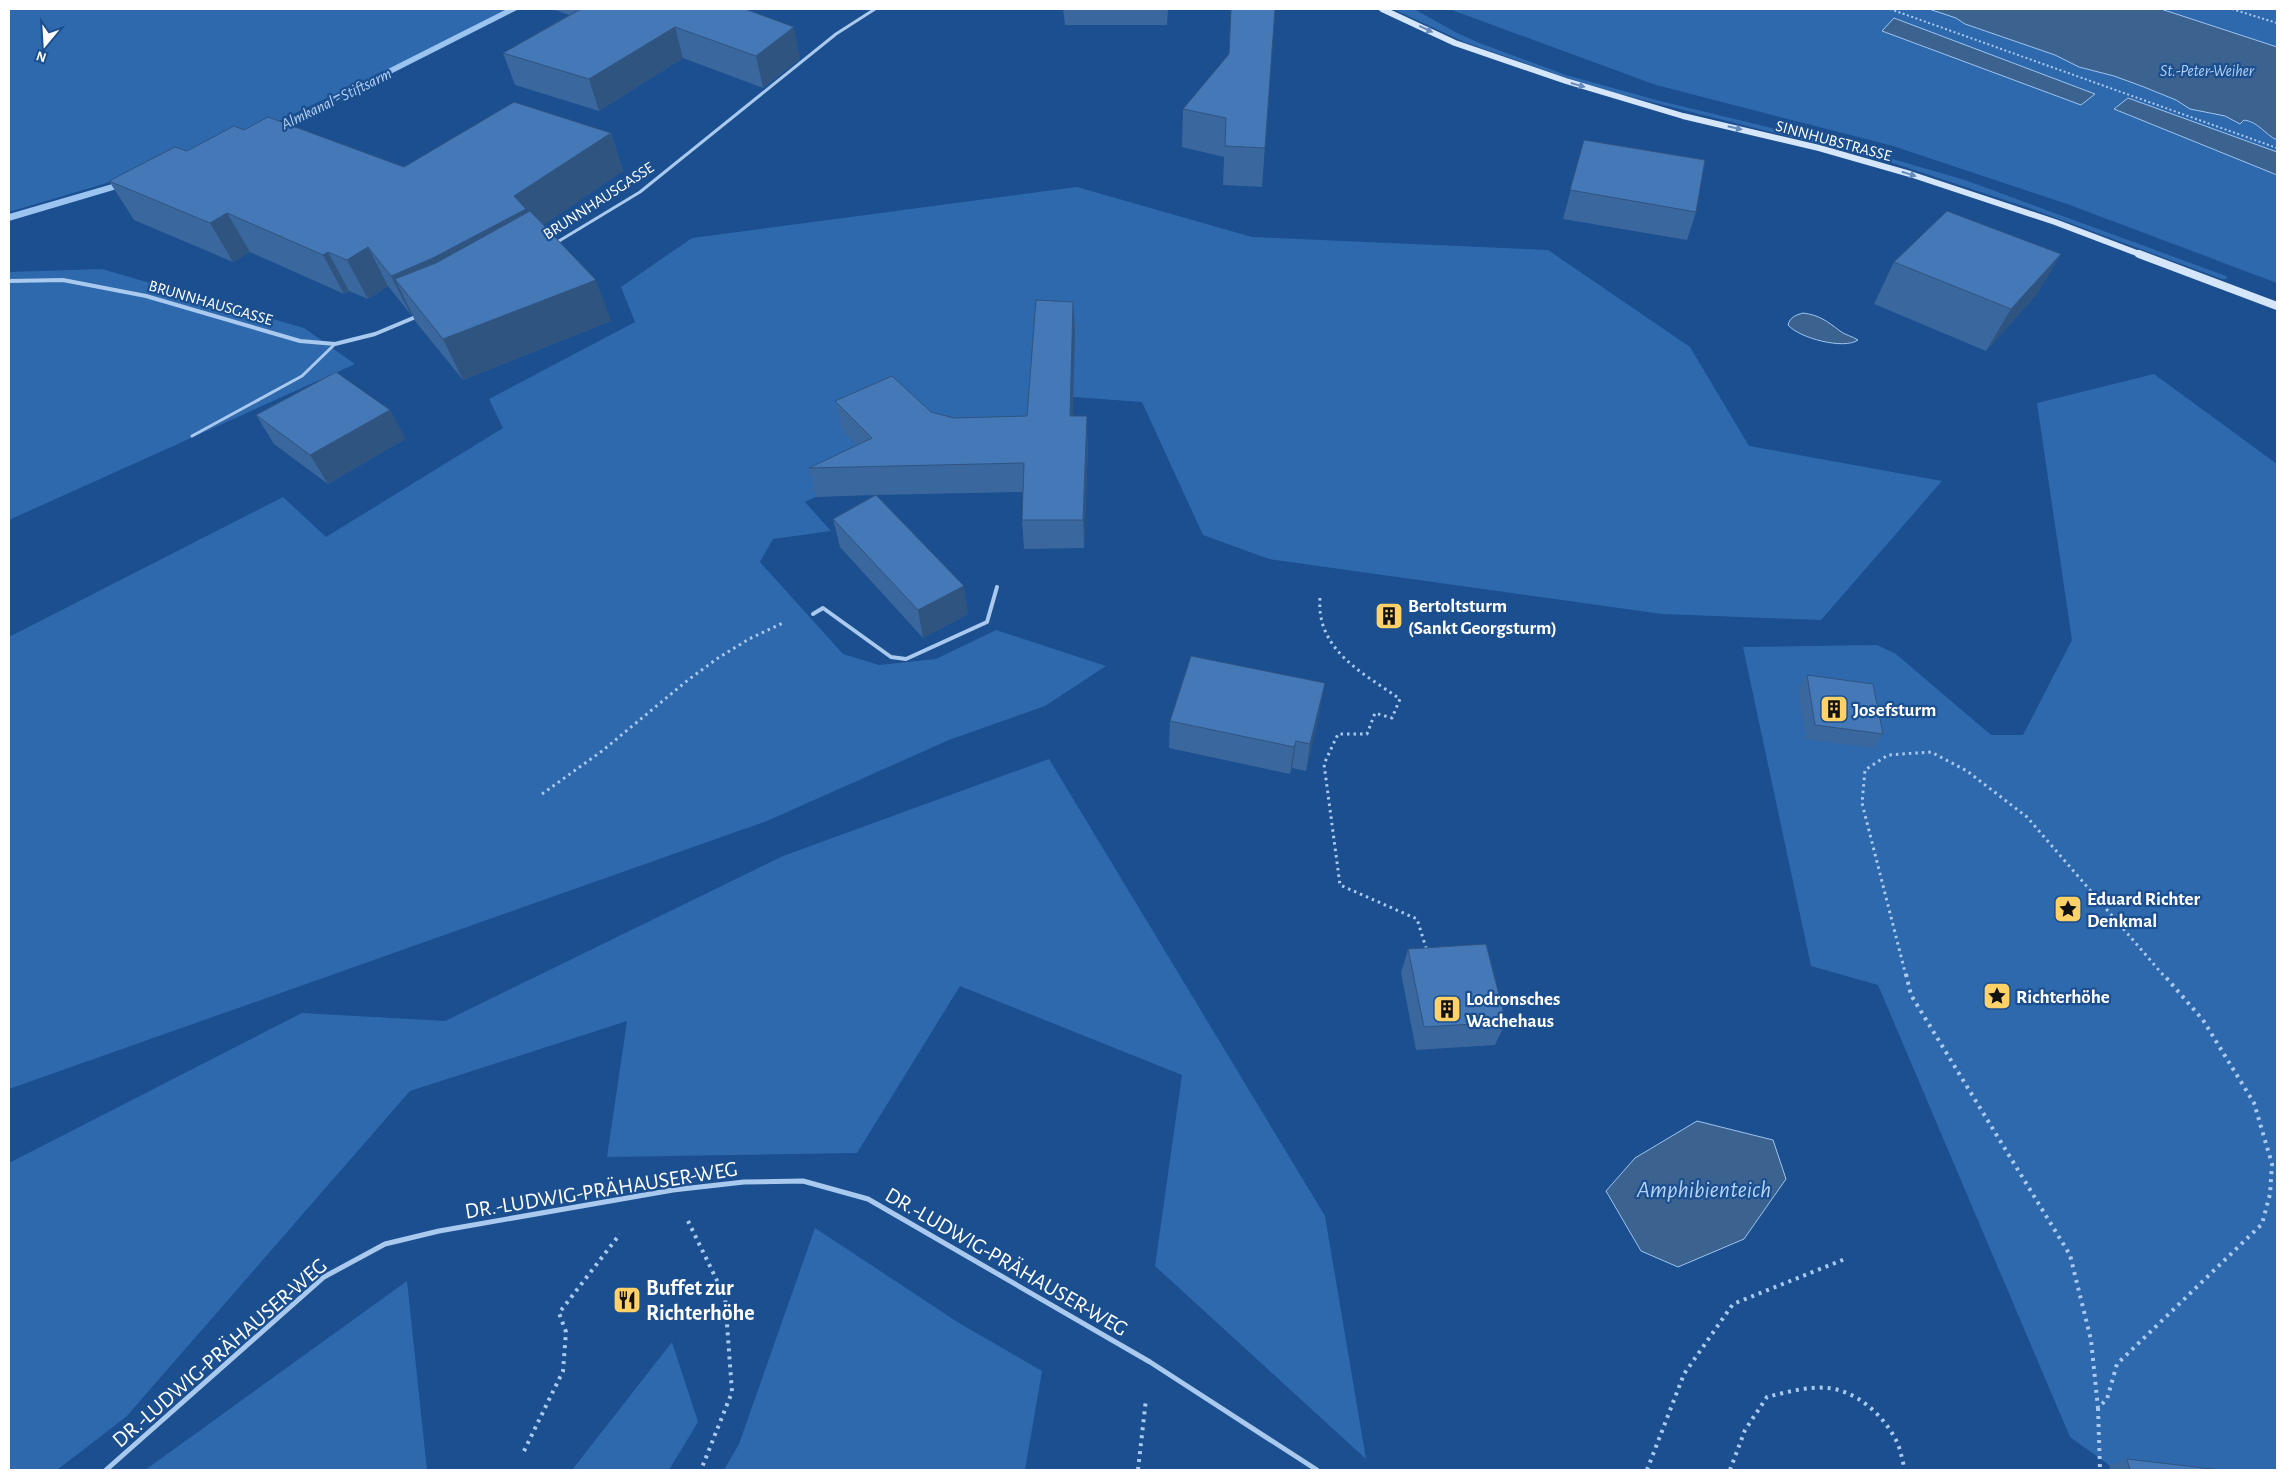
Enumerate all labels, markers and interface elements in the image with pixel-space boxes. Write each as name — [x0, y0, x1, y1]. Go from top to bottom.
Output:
north arrow — [20, 20, 70, 70]
one-way arrow — [1419, 26, 1433, 34]
text: N — [34, 48, 48, 65]
water label: St.-Peter-Weiher — [2160, 63, 2255, 79]
water label: Almkanal - Stiftsarm — [278, 65, 394, 133]
one-way arrow — [1571, 81, 1586, 89]
street label: SINNHUBSTRASSE — [1774, 118, 1894, 164]
one-way arrow — [1727, 124, 1742, 132]
street label: BRUNNHAUSGASSE — [540, 159, 657, 242]
one-way arrow — [1901, 171, 1916, 179]
street label: BRUNNHAUSGASSE — [147, 278, 275, 328]
place label: Bertoltsturm (Sankt Georgsturm) — [1408, 597, 1557, 638]
building icon: Bertoltsturm (Sankt Georgsturm) — [1374, 601, 1404, 631]
building icon: Josefsturm — [1819, 694, 1849, 724]
place label: Josefsturm — [1853, 701, 1936, 720]
place label: Eduard Richter Denkmal — [2087, 890, 2201, 931]
place icon: Eduard Richter Denkmal — [2053, 894, 2083, 924]
place icon: Richterhöhe — [1982, 981, 2012, 1011]
place label: Richterhöhe — [2016, 988, 2110, 1007]
place label: Lodronsches Wachehaus — [1466, 990, 1560, 1031]
building icon: Lodronsches Wachehaus — [1432, 994, 1462, 1024]
street label: DR.-LUDWIG-PRÄHAUSER-WEG — [463, 1158, 739, 1222]
water label: Amphibienteich — [1636, 1178, 1771, 1202]
street label: DR.-LUDWIG-PRÄHAUSER-WEG — [881, 1183, 1132, 1340]
street label: DR.-LUDWIG-PRÄHAUSER-WEG — [108, 1254, 331, 1452]
place label: Buffet zur Richterhöhe — [646, 1277, 755, 1324]
restaurant icon: Buffet zur Richterhöhe — [612, 1285, 642, 1315]

